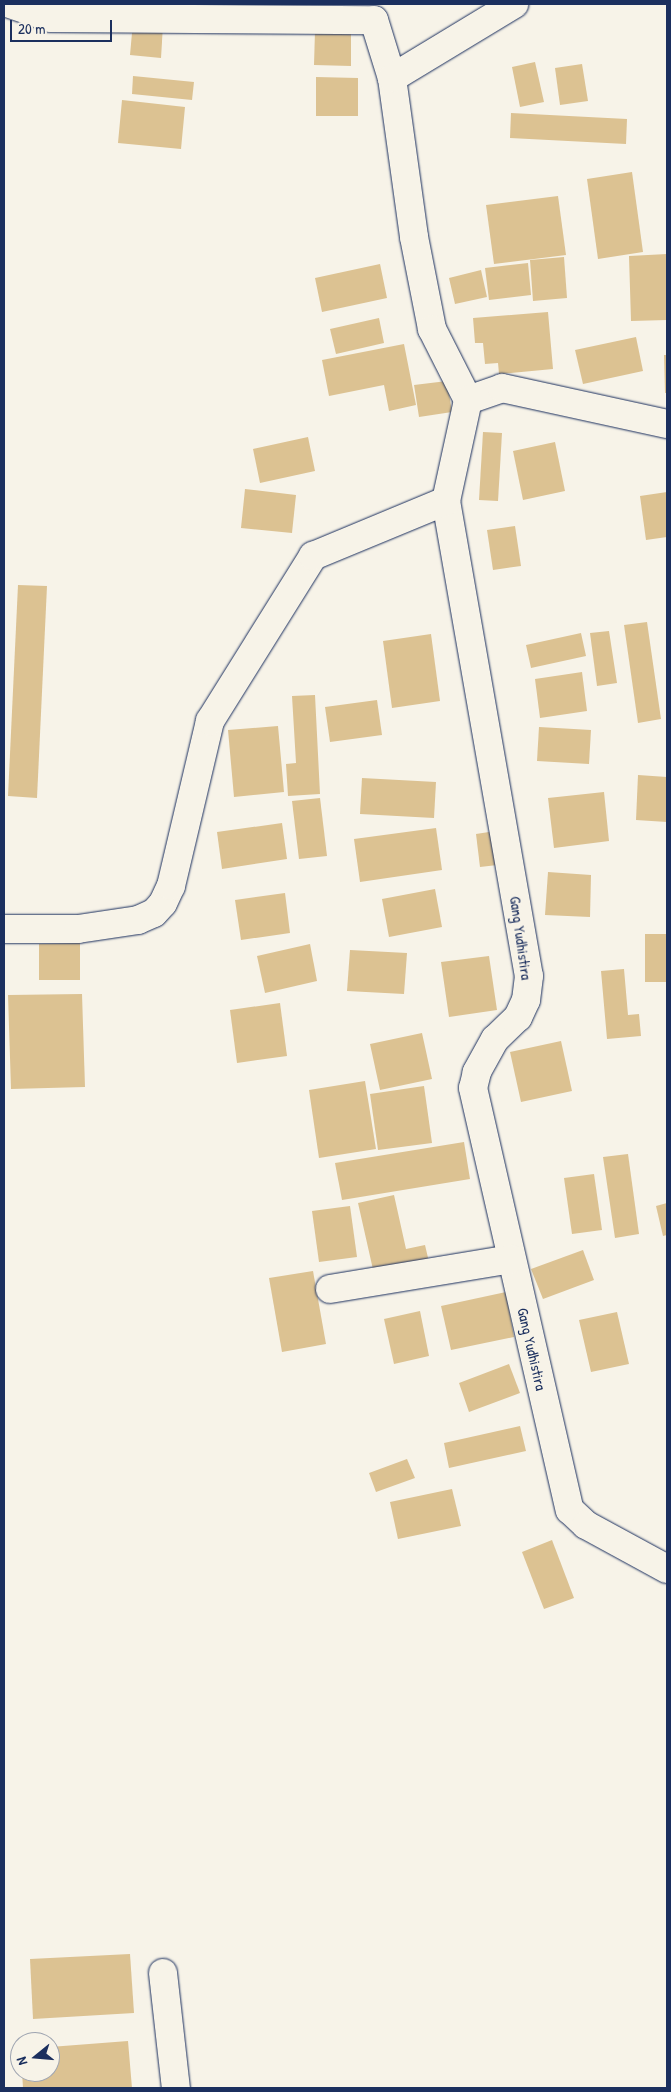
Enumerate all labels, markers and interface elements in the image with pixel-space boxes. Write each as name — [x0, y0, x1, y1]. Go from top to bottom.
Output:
scale bar — [12, 10, 115, 42]
text: 20 m — [18, 18, 45, 39]
street label: Gang Yudhistira — [506, 895, 536, 981]
street label: Gang Yudhistira — [514, 1306, 550, 1392]
north arrow — [10, 2032, 60, 2082]
text: N — [11, 2055, 31, 2068]

